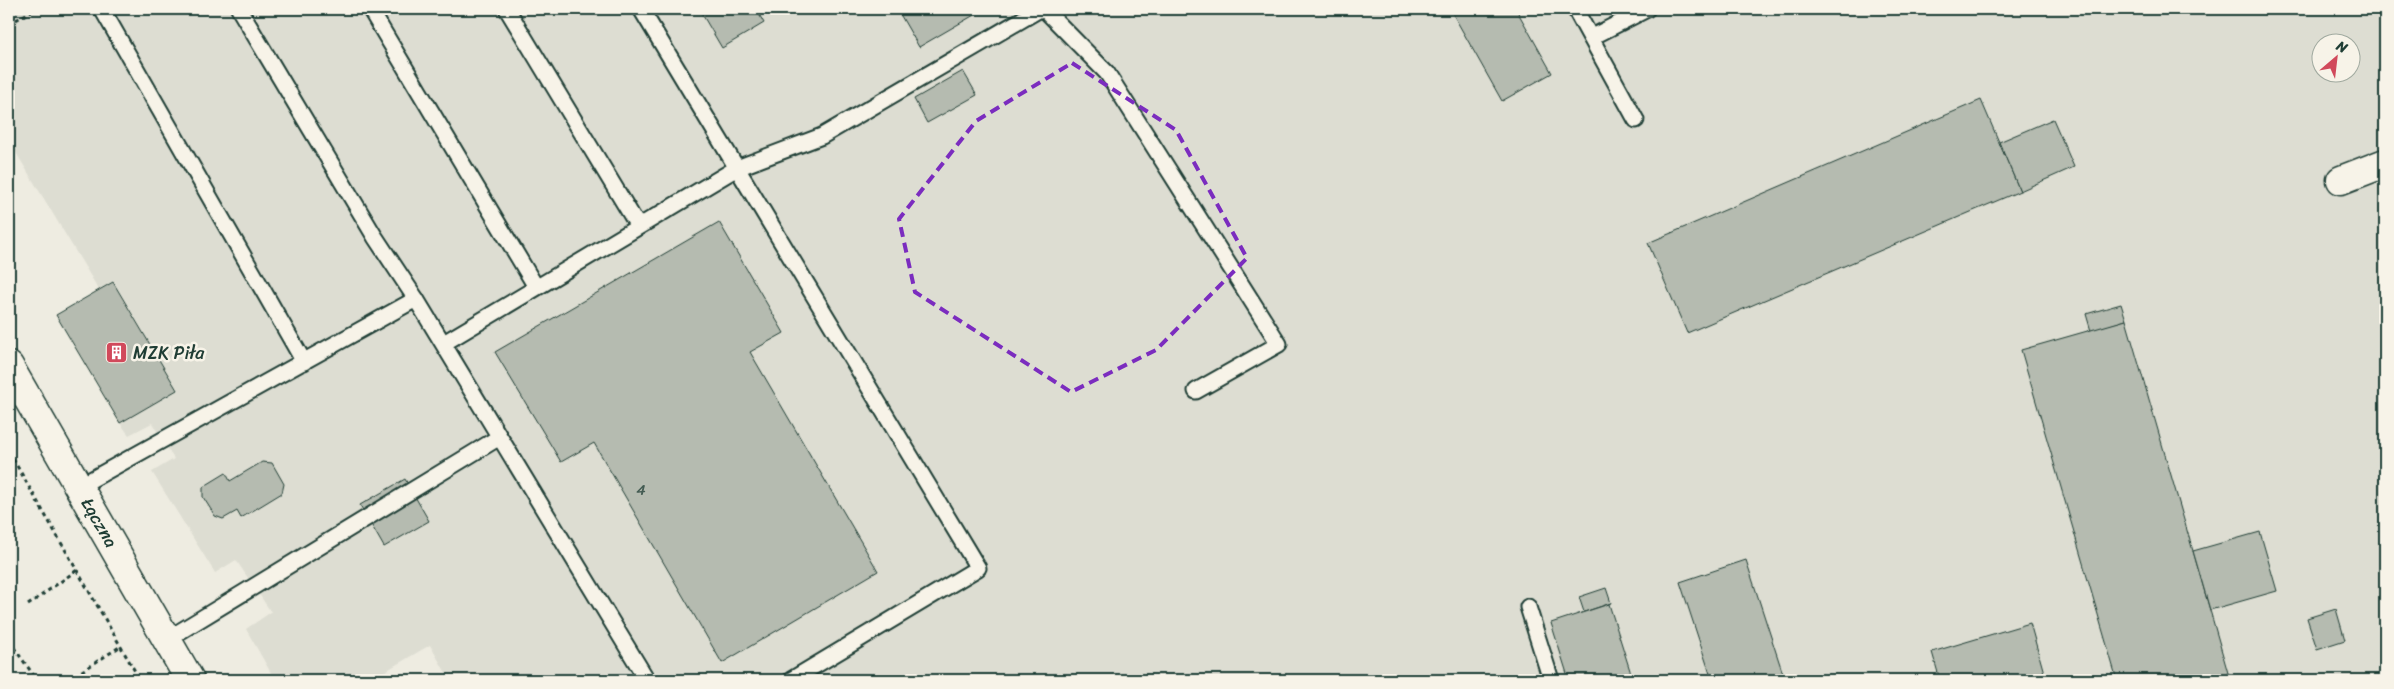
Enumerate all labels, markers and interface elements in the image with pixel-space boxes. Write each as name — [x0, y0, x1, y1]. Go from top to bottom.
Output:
north arrow — [2312, 32, 2362, 82]
text: N — [2331, 33, 2352, 60]
place label: MZK Piła — [133, 337, 205, 369]
building icon: MZK Piła — [105, 341, 129, 365]
house number: 4 — [636, 477, 646, 503]
street label: Łączna — [72, 492, 127, 554]

